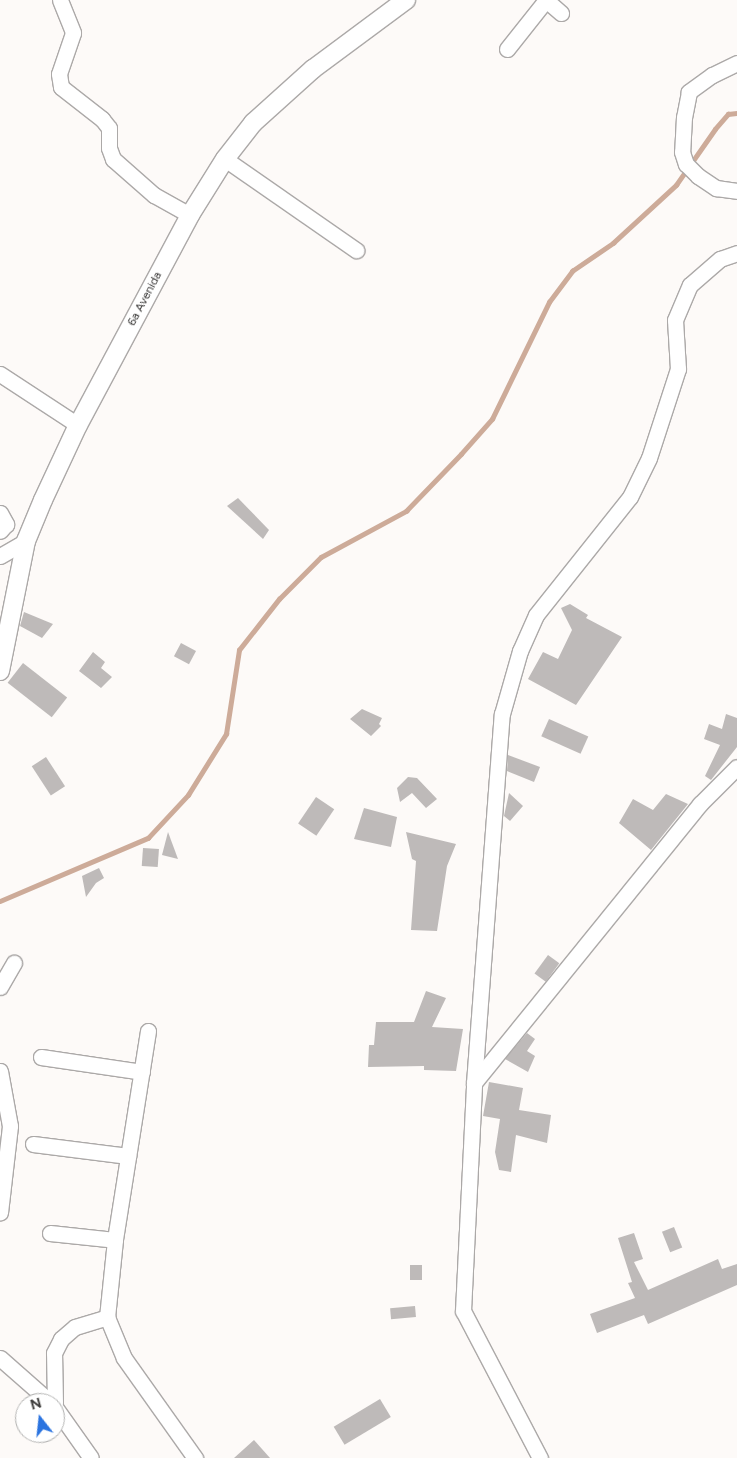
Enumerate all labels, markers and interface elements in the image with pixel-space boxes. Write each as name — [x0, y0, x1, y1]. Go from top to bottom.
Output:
street label: 6a Avenida — [125, 270, 165, 328]
north arrow — [15, 1393, 65, 1443]
text: N — [28, 1394, 44, 1414]

